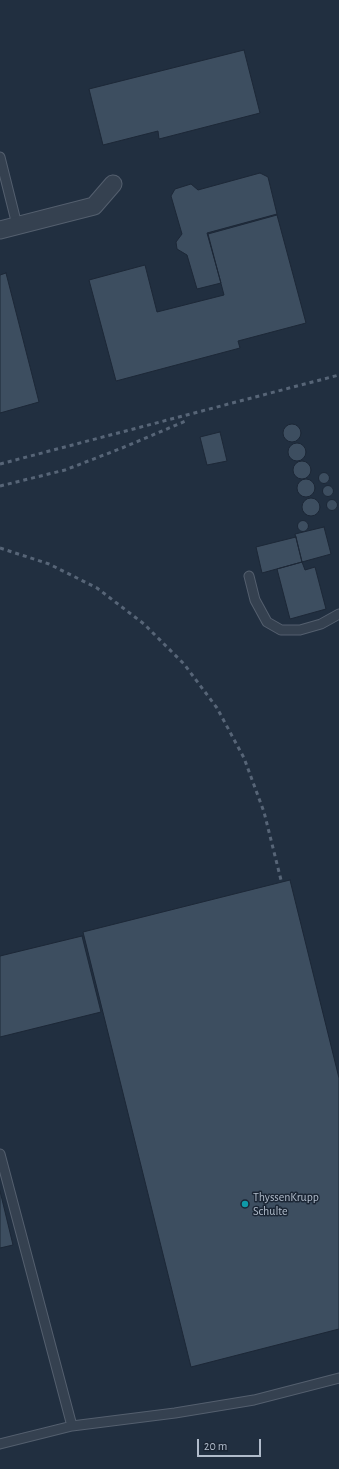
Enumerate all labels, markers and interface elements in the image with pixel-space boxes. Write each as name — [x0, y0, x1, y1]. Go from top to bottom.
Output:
place label: ThyssenKrupp Schulte — [253, 1190, 319, 1218]
marker: ThyssenKrupp Schulte — [240, 1199, 250, 1209]
scale bar — [199, 1431, 263, 1457]
text: 20 m — [204, 1440, 227, 1452]

